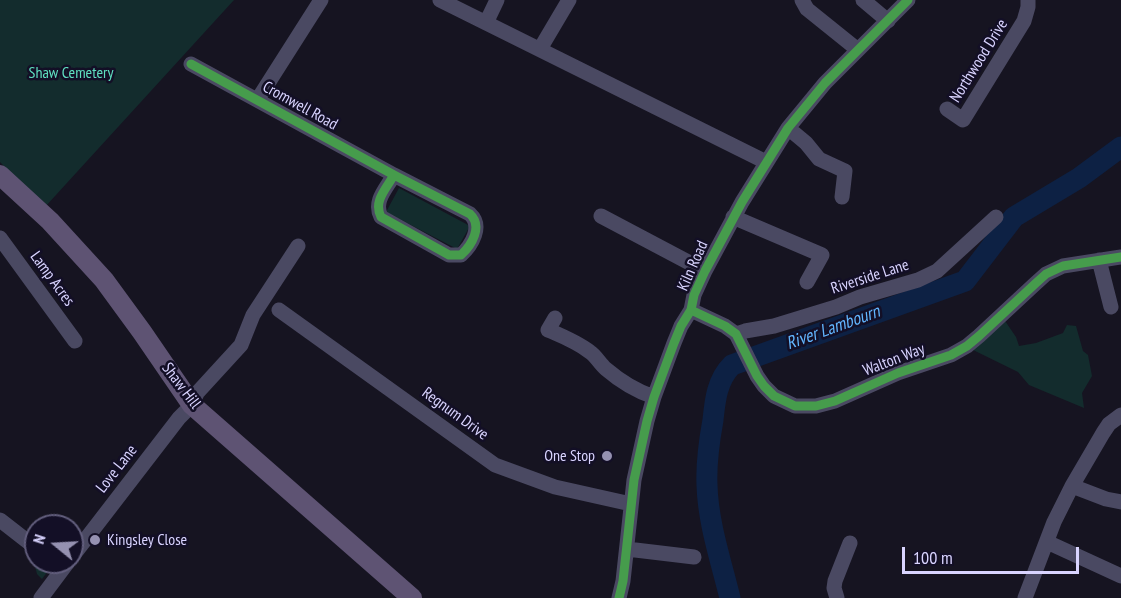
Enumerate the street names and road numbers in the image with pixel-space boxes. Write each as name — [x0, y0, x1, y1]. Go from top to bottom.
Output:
street label: Northwood Drive — [946, 16, 1012, 106]
street label: Cromwell Road — [259, 78, 341, 134]
street label: Kiln Road — [673, 238, 713, 294]
street label: Lamp Acres — [26, 248, 78, 310]
street label: Riverside Lane — [829, 255, 911, 299]
street label: Walton Way — [860, 339, 928, 381]
street label: Shaw Hill — [157, 359, 205, 413]
street label: Regnum Drive — [418, 384, 492, 444]
street label: Love Lane — [92, 441, 142, 497]

